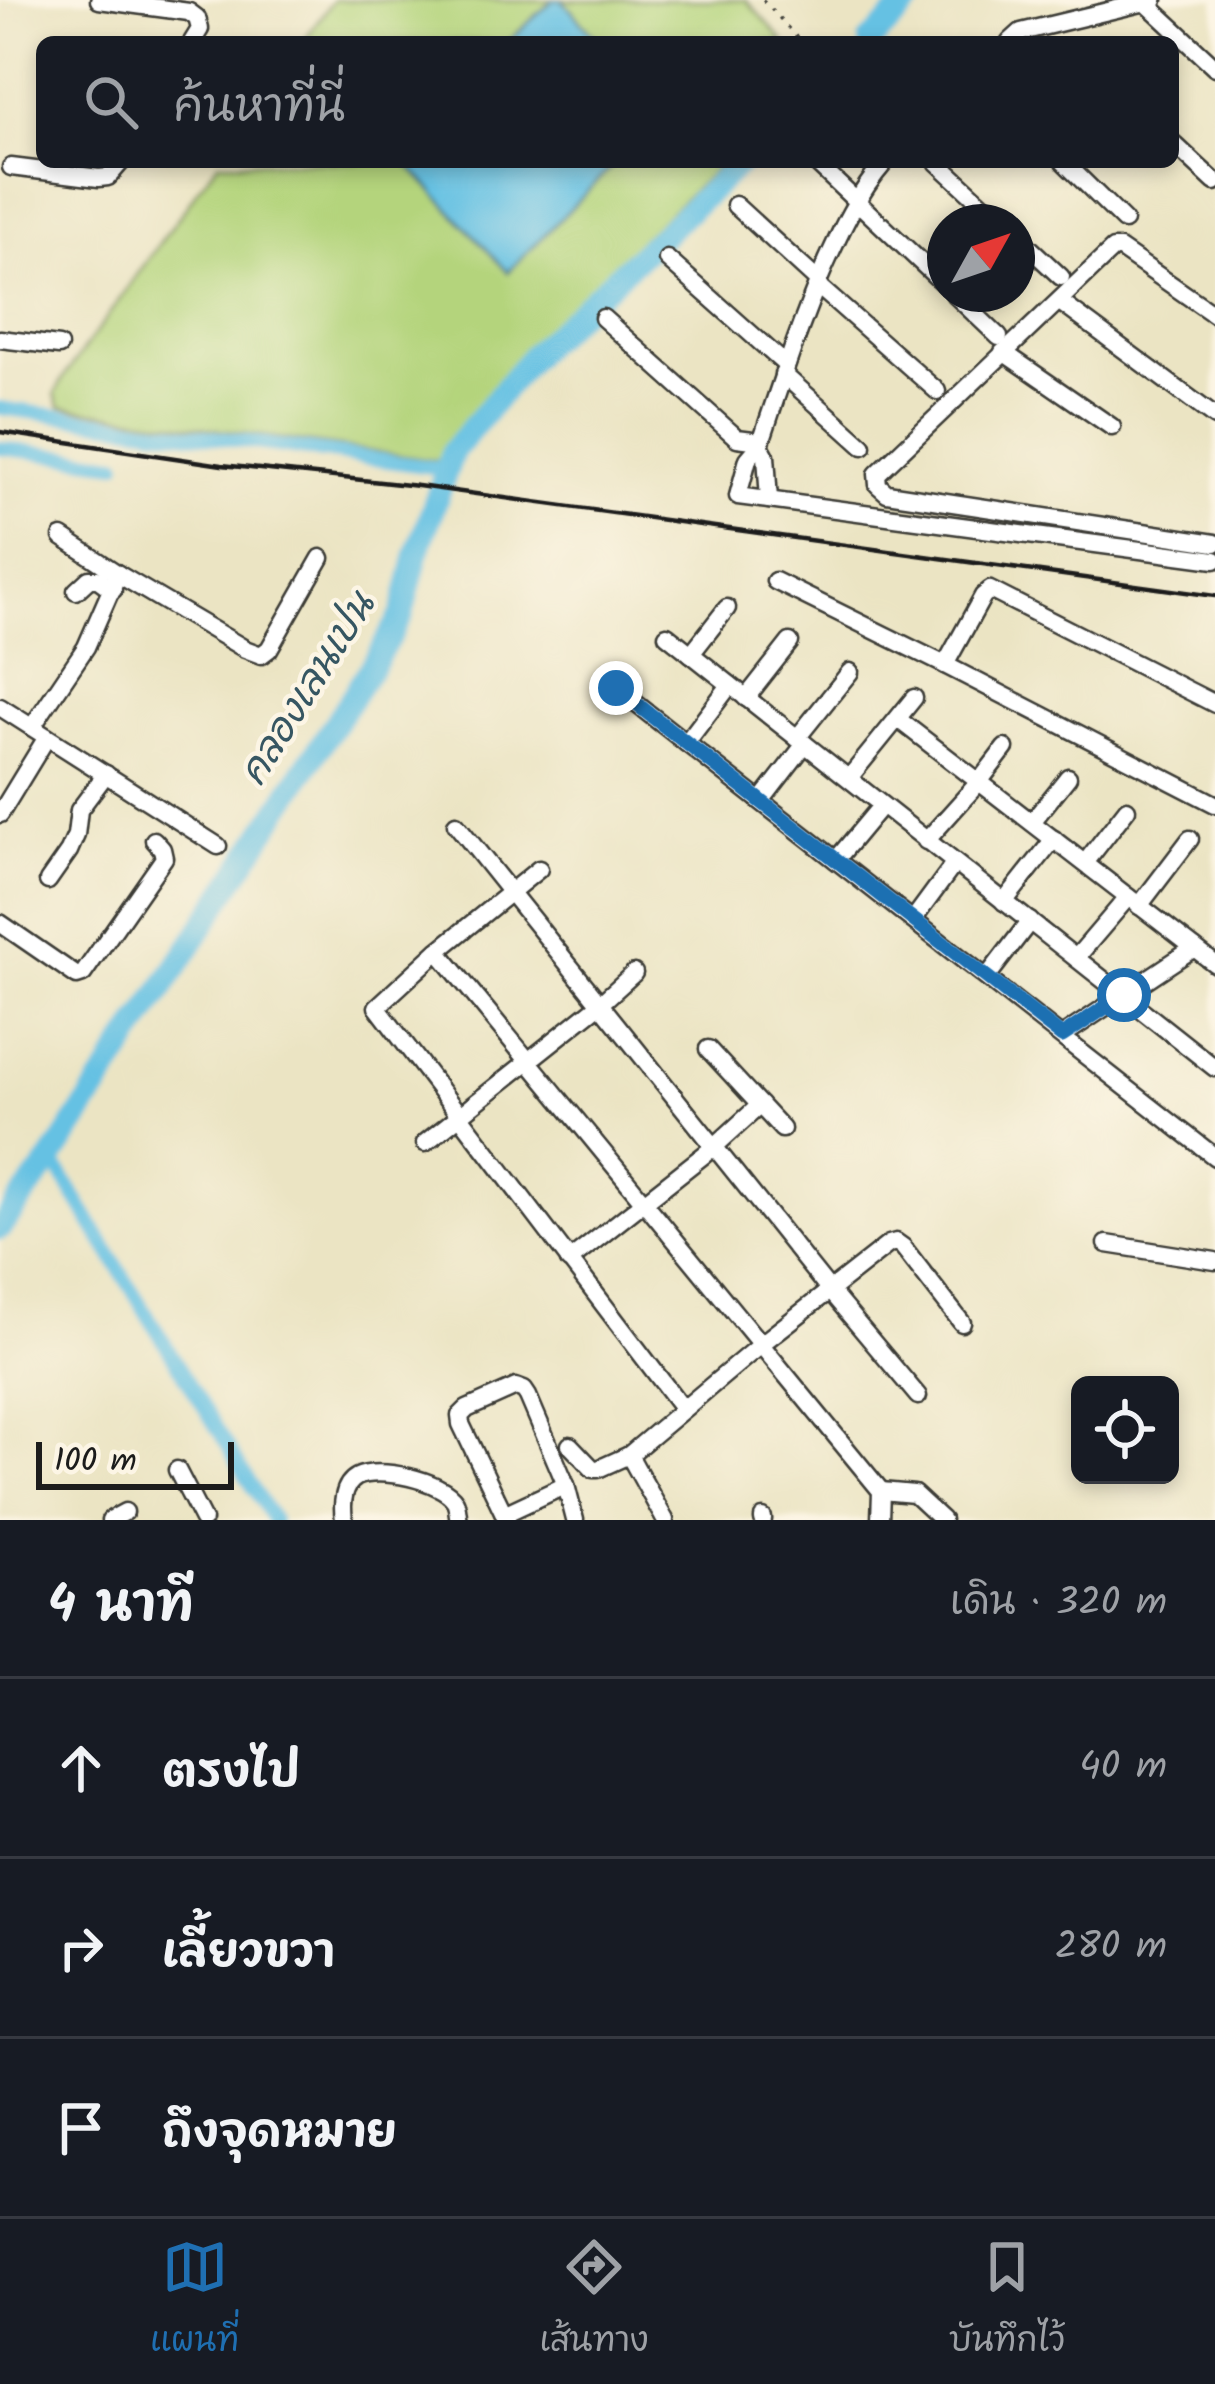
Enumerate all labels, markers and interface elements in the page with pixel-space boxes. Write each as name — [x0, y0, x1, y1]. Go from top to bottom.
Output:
search box — [36, 36, 1179, 168]
icon: search — [78, 69, 144, 135]
text: ค้นหาที่นี่ — [174, 73, 345, 145]
north arrow — [927, 204, 1035, 312]
water label: คลองเลนเปน — [225, 579, 394, 799]
route end — [589, 661, 643, 715]
route start — [1097, 968, 1151, 1022]
map controls — [1071, 1376, 1179, 1484]
button: locate — [1071, 1376, 1179, 1484]
scale bar — [36, 1436, 234, 1489]
text: 100 m — [54, 1436, 137, 1489]
text: 4 นาที — [48, 1566, 194, 1647]
text: เดิน · 320 m — [950, 1573, 1167, 1635]
icon: ahead — [48, 1735, 114, 1801]
text: 40 m — [1079, 1737, 1167, 1799]
text: ตรงไป — [162, 1738, 300, 1810]
icon: right — [48, 1915, 114, 1981]
text: 280 m — [1055, 1917, 1167, 1979]
text: เลี้ยวขวา — [162, 1918, 335, 1990]
icon: arrive — [48, 2095, 114, 2161]
text: ถึงจุดหมาย — [162, 2098, 397, 2170]
tab: แผนที่ — [150, 2234, 239, 2369]
tab: เส้นทาง — [539, 2234, 649, 2369]
tab: บันทึกไว้ — [949, 2234, 1065, 2369]

